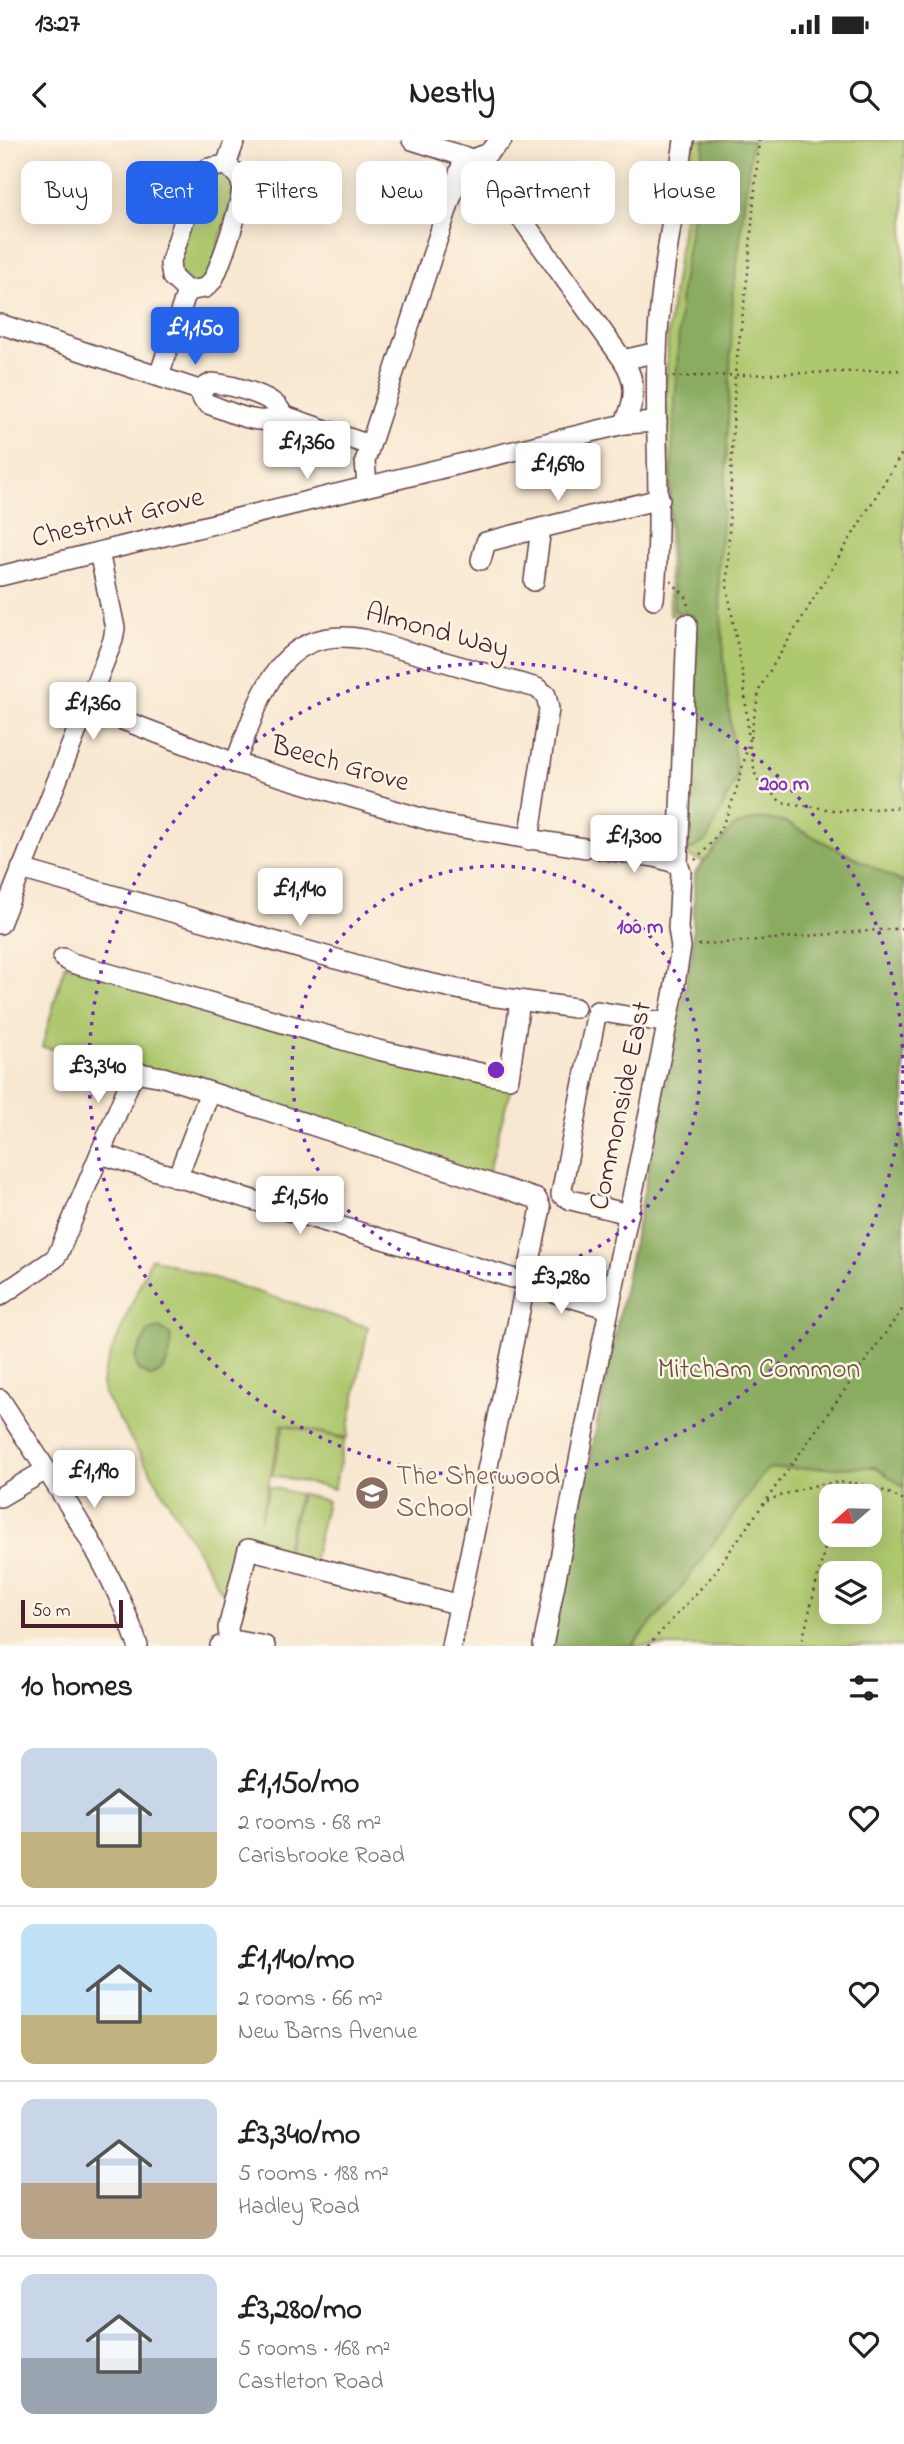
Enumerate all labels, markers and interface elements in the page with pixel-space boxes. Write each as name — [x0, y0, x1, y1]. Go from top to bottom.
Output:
text: 13:27 — [35, 6, 80, 44]
text: Nestly — [409, 71, 495, 118]
icon: back — [21, 76, 59, 114]
icon: search — [845, 76, 883, 114]
chip: Buy — [21, 161, 112, 224]
chip: Rent — [126, 161, 218, 224]
chip: Filters — [232, 161, 342, 224]
chip: New — [356, 161, 447, 224]
chip: Apartment — [461, 161, 615, 224]
chip: House — [629, 161, 740, 224]
pin: £1,150 — [138, 308, 252, 367]
text: £1,150 — [167, 313, 223, 346]
pin: £1,360 — [250, 422, 364, 481]
text: £1,360 — [279, 427, 335, 460]
pin: £1,690 — [501, 444, 615, 503]
text: £1,690 — [532, 449, 584, 482]
street label: Chestnut Grove — [28, 478, 209, 560]
street label: Almond Way — [361, 593, 513, 671]
pin: £1,360 — [36, 682, 150, 742]
text: £1,360 — [65, 688, 121, 721]
street label: Beech Grove — [265, 725, 414, 804]
text: 200 m — [758, 770, 809, 800]
pin: £1,300 — [577, 816, 691, 875]
text: £1,300 — [606, 821, 662, 854]
pin: £1,140 — [243, 868, 357, 928]
text: £1,140 — [274, 874, 326, 907]
text: 100 m — [617, 913, 663, 943]
street label: Commonside East — [580, 998, 664, 1214]
pin: £3,340 — [41, 1046, 155, 1105]
text: £3,340 — [70, 1051, 126, 1084]
centre of rings — [484, 1058, 508, 1082]
pin: £1,510 — [243, 1176, 357, 1236]
text: £1,510 — [272, 1182, 328, 1215]
pin: £3,280 — [504, 1256, 618, 1316]
text: £3,280 — [532, 1262, 590, 1295]
park label: Mitcham Common — [658, 1350, 860, 1391]
pin: £1,190 — [37, 1450, 151, 1510]
text: £1,190 — [69, 1456, 119, 1489]
place label: The Sherwood School — [396, 1457, 561, 1530]
school or university icon: The Sherwood School — [353, 1474, 391, 1512]
north arrow — [819, 1484, 882, 1547]
map controls — [819, 1484, 882, 1624]
button: layers — [819, 1561, 882, 1624]
scale bar — [21, 1597, 122, 1629]
text: 50 m — [32, 1598, 71, 1625]
text: 10 homes — [21, 1666, 133, 1710]
icon: filters — [845, 1669, 883, 1707]
text: £1,150/mo — [238, 1763, 359, 1807]
icon: home — [77, 1776, 161, 1860]
icon: heart — [845, 1799, 883, 1837]
text: 2 rooms · 68 m² — [238, 1807, 381, 1840]
text: Carisbrooke Road — [238, 1840, 405, 1873]
text: £1,140/mo — [238, 1939, 355, 1983]
icon: home — [77, 1952, 161, 2036]
icon: heart — [845, 1975, 883, 2013]
text: 2 rooms · 66 m² — [238, 1983, 383, 2016]
text: New Barns Avenue — [238, 2016, 417, 2049]
text: £3,340/mo — [238, 2114, 360, 2158]
icon: home — [77, 2127, 161, 2211]
icon: heart — [845, 2150, 883, 2188]
text: 5 rooms · 188 m² — [238, 2158, 389, 2191]
text: Hadley Road — [238, 2191, 359, 2224]
text: £3,280/mo — [238, 2289, 362, 2333]
icon: home — [77, 2302, 161, 2386]
icon: heart — [845, 2325, 883, 2363]
text: 5 rooms · 168 m² — [238, 2333, 390, 2366]
text: Castleton Road — [238, 2366, 383, 2399]

